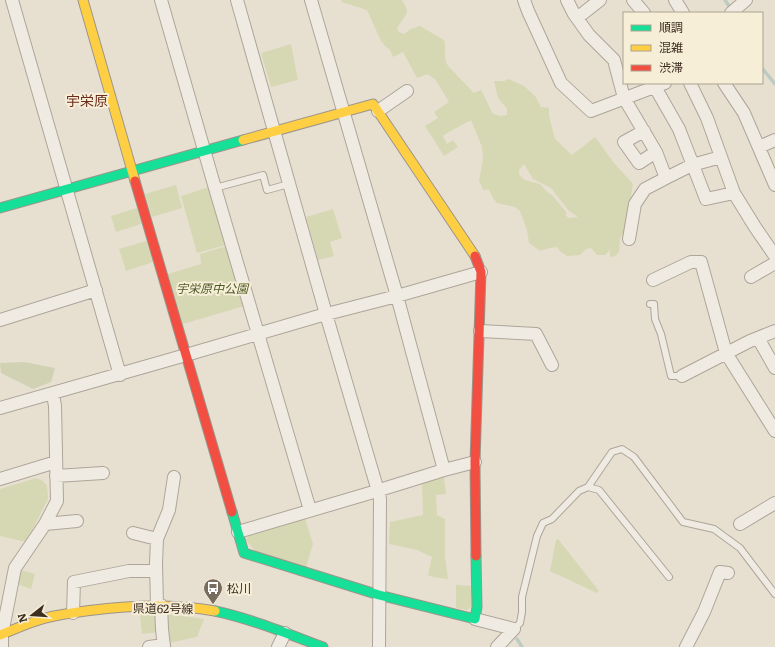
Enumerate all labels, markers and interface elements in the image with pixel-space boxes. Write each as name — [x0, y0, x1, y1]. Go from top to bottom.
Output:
legend — [623, 12, 763, 84]
text: 順調 — [659, 18, 683, 36]
text: 混雑 — [659, 38, 683, 56]
text: 渋滞 — [659, 58, 683, 76]
district label: 宇栄原 — [66, 90, 108, 110]
park label: 宇栄原中公園 — [176, 279, 250, 297]
bus stop icon: 松川 — [202, 577, 224, 605]
place label: 松川 — [227, 579, 251, 597]
north arrow — [12, 595, 52, 635]
street label: 県道62号線 — [133, 598, 193, 618]
text: N — [12, 611, 30, 625]

